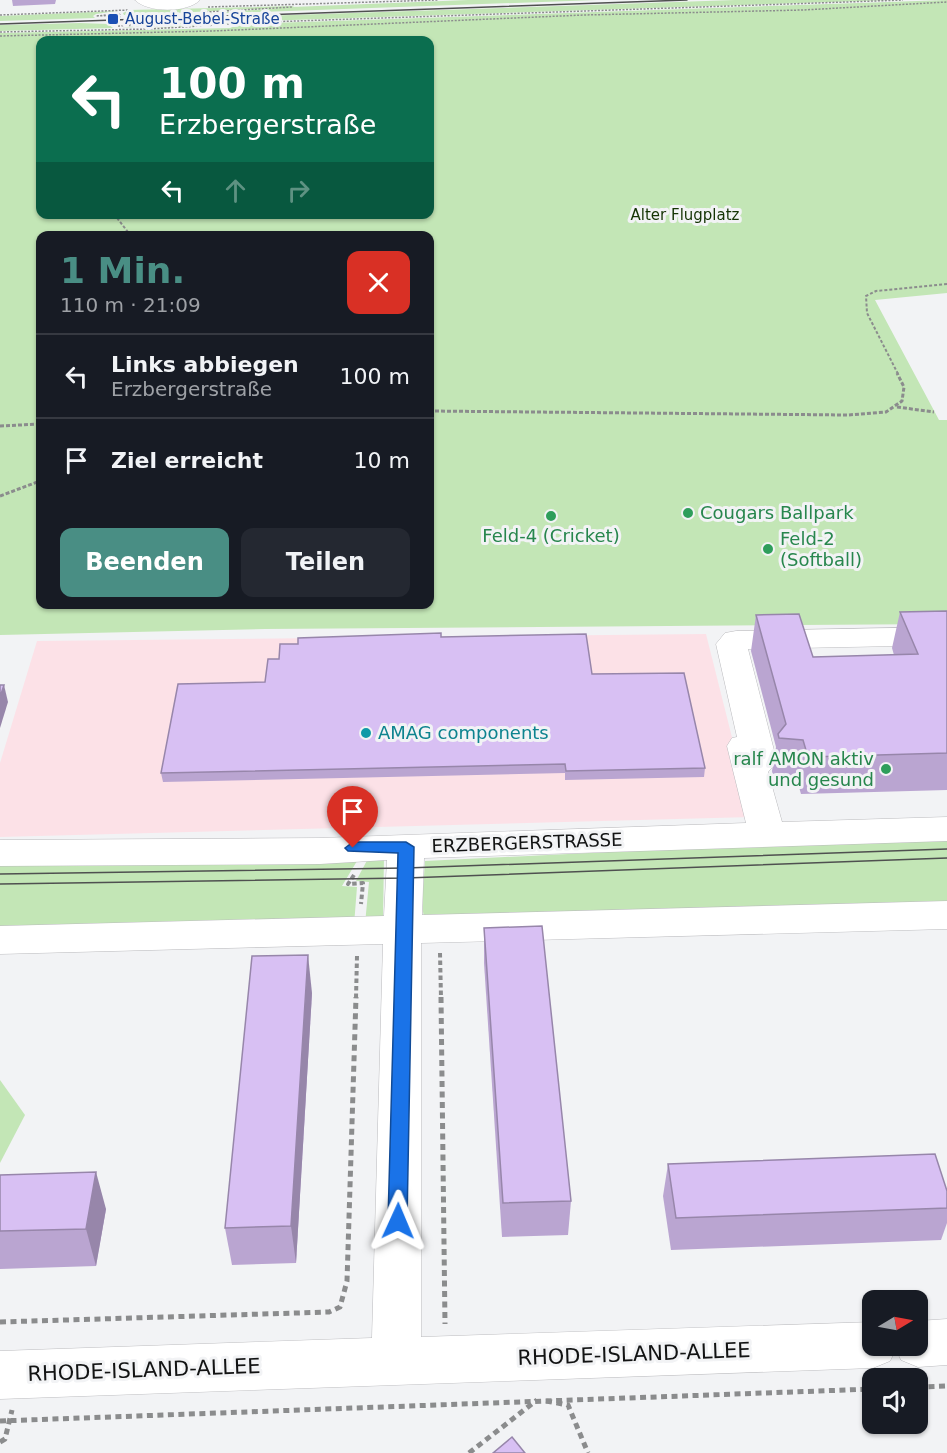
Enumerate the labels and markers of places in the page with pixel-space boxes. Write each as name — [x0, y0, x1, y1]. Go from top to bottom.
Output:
place label: August-Bebel-Straße — [125, 10, 280, 28]
marker: August-Bebel-Straße — [106, 12, 120, 26]
place label: Cougars Ballpark — [700, 502, 854, 523]
marker: Cougars Ballpark — [681, 506, 695, 520]
marker: Feld-4 (Cricket) — [544, 509, 558, 523]
place label: Feld-4 (Cricket) — [482, 525, 620, 546]
place label: Feld-2 (Softball) — [780, 528, 862, 570]
marker: Feld-2 (Softball) — [761, 542, 775, 556]
place label: AMAG components — [378, 722, 549, 743]
marker: AMAG components — [359, 726, 373, 740]
place label: ralf AMON aktiv und gesund — [733, 748, 874, 790]
marker: ralf AMON aktiv und gesund — [879, 762, 893, 776]
pin — [327, 786, 378, 848]

